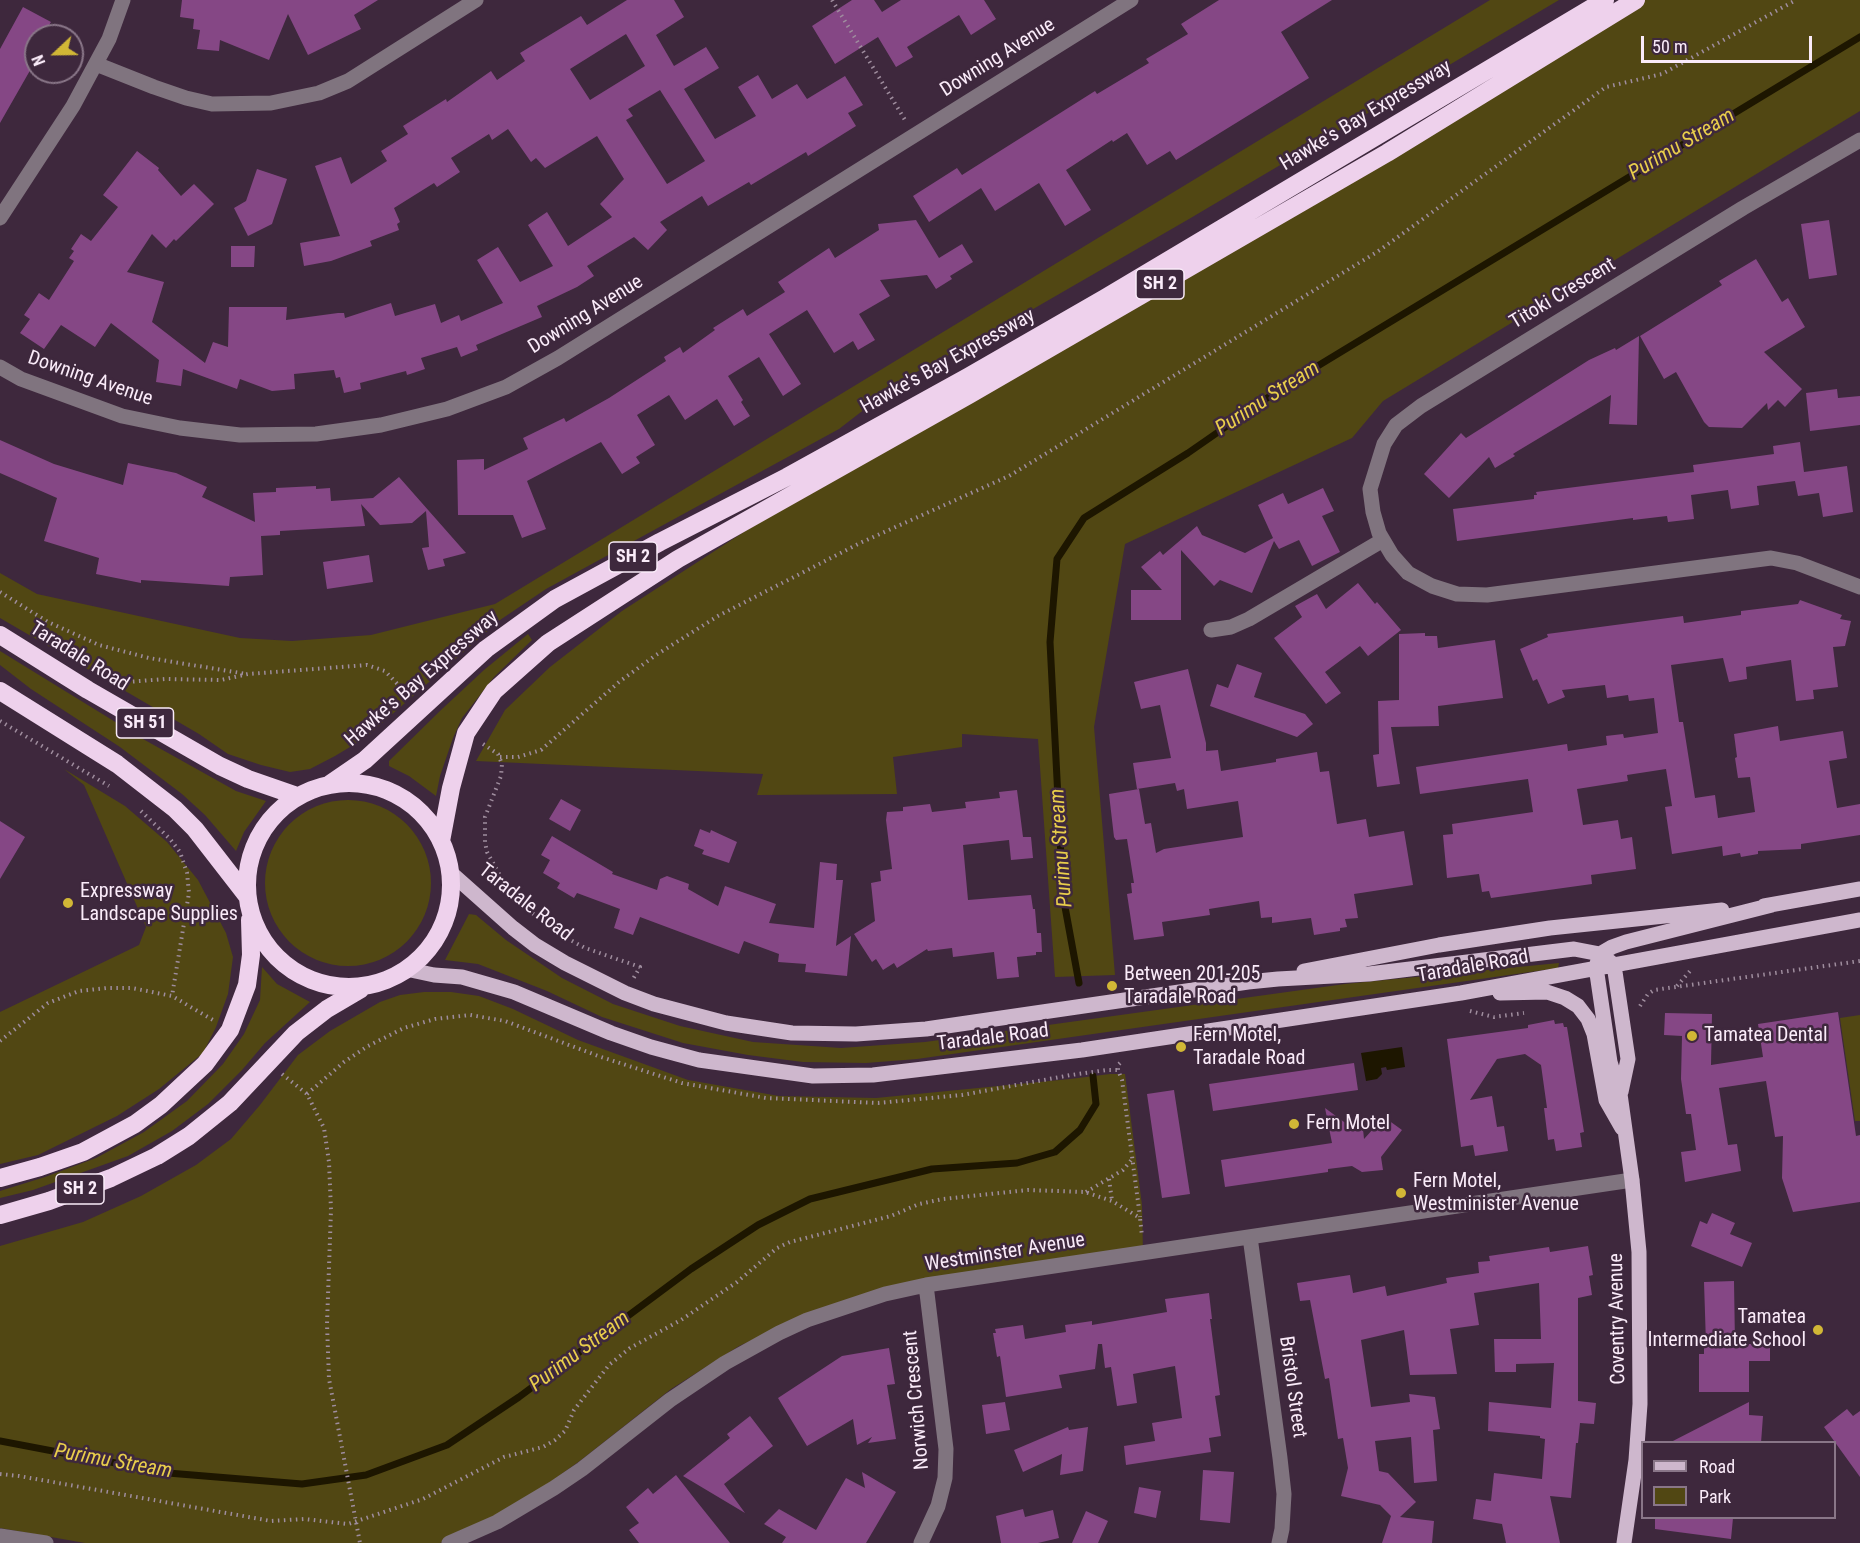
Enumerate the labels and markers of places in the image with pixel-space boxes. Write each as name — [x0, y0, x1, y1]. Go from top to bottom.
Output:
place label: Expressway Landscape Supplies — [80, 880, 238, 927]
marker: Expressway Landscape Supplies — [61, 896, 75, 910]
place label: Between 201-205 Taradale Road — [1124, 963, 1260, 1010]
marker: Between 201-205 Taradale Road — [1105, 979, 1119, 993]
place label: Fern Motel, Taradale Road — [1193, 1024, 1305, 1071]
place label: Tamatea Dental — [1704, 1024, 1828, 1048]
marker: Tamatea Dental — [1685, 1029, 1699, 1043]
marker: Fern Motel, Taradale Road — [1174, 1040, 1188, 1054]
place label: Fern Motel — [1306, 1112, 1390, 1136]
marker: Fern Motel — [1287, 1117, 1301, 1131]
place label: Fern Motel, Westminister Avenue — [1413, 1170, 1579, 1217]
marker: Fern Motel, Westminister Avenue — [1394, 1186, 1408, 1200]
place label: Tamatea Intermediate School — [1648, 1306, 1806, 1353]
marker: Tamatea Intermediate School — [1811, 1323, 1825, 1337]

